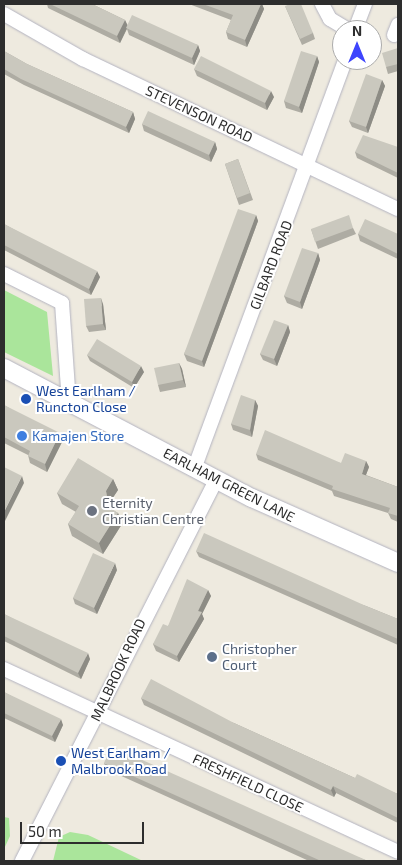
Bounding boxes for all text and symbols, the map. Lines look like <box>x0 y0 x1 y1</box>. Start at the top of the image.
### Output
north arrow <box>332 20 382 70</box>
text: N <box>352 22 362 39</box>
street label: STEVENSON ROAD <box>143 82 255 146</box>
street label: GILBARD ROAD <box>246 218 296 312</box>
place label: West Earlham / Runcton Close <box>36 383 136 416</box>
marker: West Earlham / Runcton Close <box>20 393 32 405</box>
place label: Kamajen Store <box>32 428 124 444</box>
marker: Kamajen Store <box>16 430 28 442</box>
street label: EARLHAM GREEN LANE <box>160 444 298 526</box>
place label: Eternity Christian Centre <box>102 495 204 528</box>
marker: Eternity Christian Centre <box>86 505 98 517</box>
street label: MALBROOK ROAD <box>87 616 149 724</box>
place label: Christopher Court <box>222 641 297 674</box>
marker: Christopher Court <box>206 651 218 663</box>
place label: West Earlham / Malbrook Road <box>71 745 171 778</box>
street label: FRESHFIELD CLOSE <box>190 750 306 816</box>
marker: West Earlham / Malbrook Road <box>55 755 67 767</box>
scale bar <box>22 812 146 844</box>
text: 50 m <box>28 822 62 840</box>

